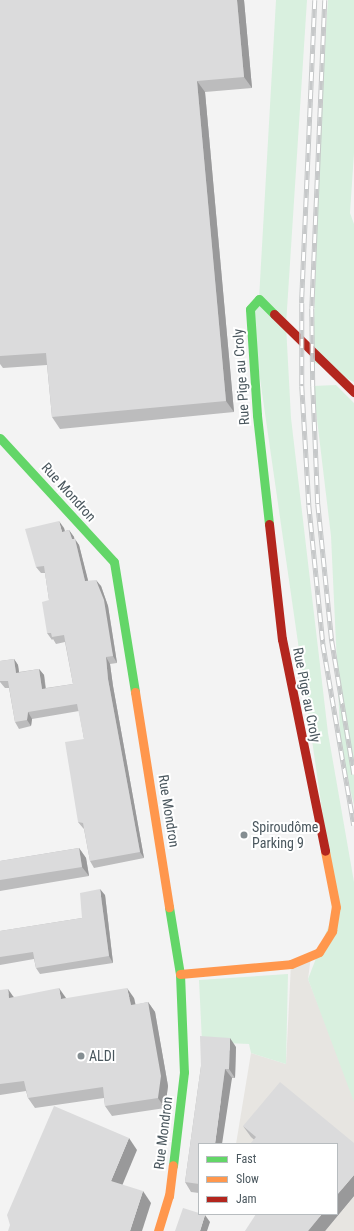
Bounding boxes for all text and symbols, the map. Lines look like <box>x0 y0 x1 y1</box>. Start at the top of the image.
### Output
street label: Rue Pige au Croly <box>229 328 253 426</box>
street label: Rue Mondron <box>38 459 100 525</box>
street label: Rue Pige au Croly <box>290 646 324 744</box>
street label: Rue Mondron <box>155 774 183 848</box>
place label: Spiroudôme Parking 9 <box>252 819 318 852</box>
marker: Spiroudôme Parking 9 <box>239 830 249 840</box>
place label: ALDI <box>89 1048 115 1064</box>
marker: ALDI <box>76 1051 86 1061</box>
street label: Rue Mondron <box>150 1096 176 1170</box>
legend <box>198 1143 338 1215</box>
text: Fast <box>236 1152 256 1166</box>
text: Slow <box>236 1172 259 1186</box>
text: Jam <box>236 1192 257 1206</box>

